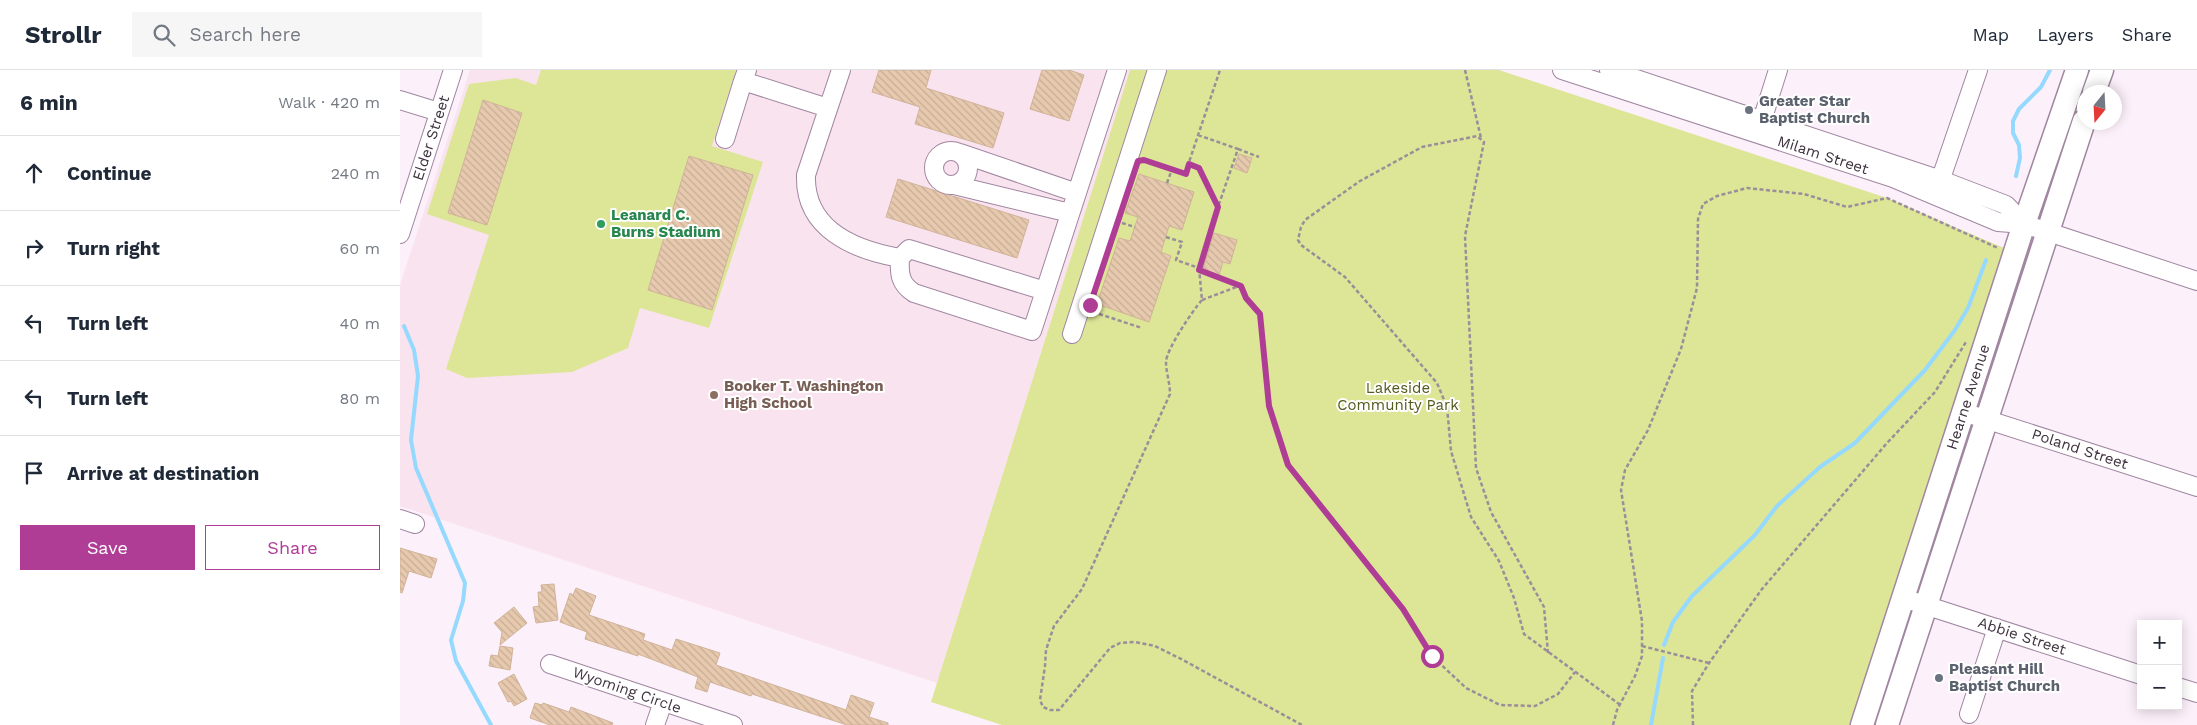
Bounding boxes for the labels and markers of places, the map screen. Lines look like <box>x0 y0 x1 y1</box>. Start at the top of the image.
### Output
place label: Greater Star Baptist Church <box>1759 92 1870 127</box>
marker: Greater Star Baptist Church <box>1743 104 1755 116</box>
place label: Leanard C. Burns Stadium <box>611 206 721 241</box>
marker: Leanard C. Burns Stadium <box>595 218 607 230</box>
place label: Booker T. Washington High School <box>724 377 884 412</box>
marker: Booker T. Washington High School <box>708 389 720 401</box>
place label: Pleasant Hill Baptist Church <box>1949 660 2060 695</box>
marker: Pleasant Hill Baptist Church <box>1933 672 1945 684</box>

